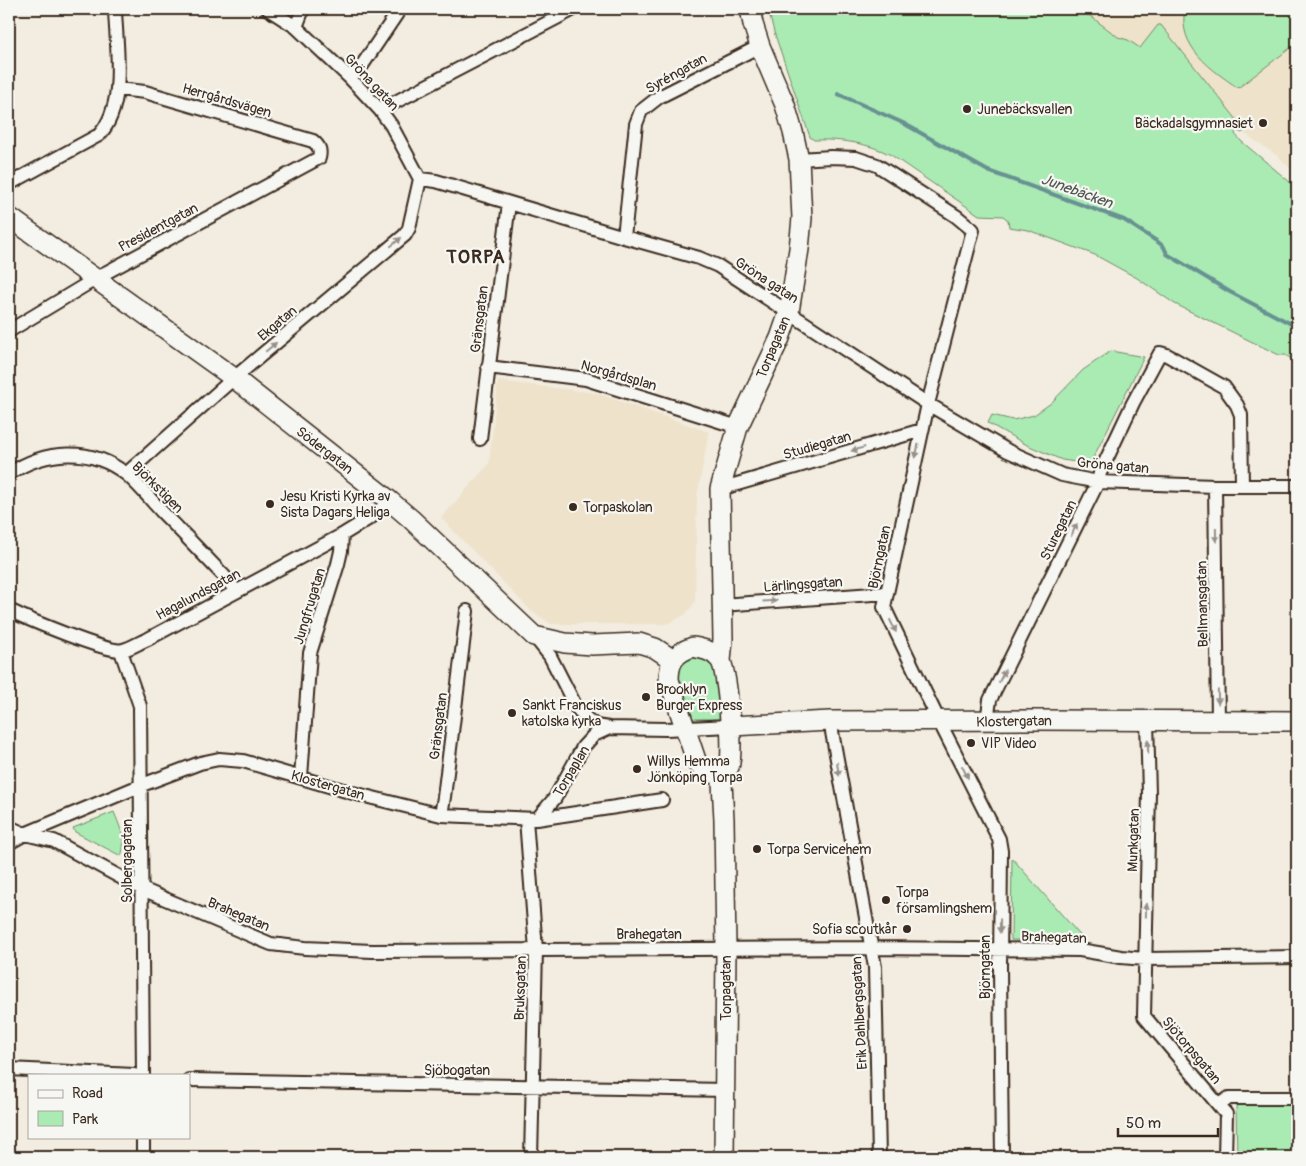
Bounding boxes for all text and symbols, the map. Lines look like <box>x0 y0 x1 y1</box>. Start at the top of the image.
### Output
street label: Gröna gatan <box>341 50 403 115</box>
street label: Syréngatan <box>643 50 710 97</box>
street label: Herrgårdsvägen <box>180 80 273 121</box>
place label: Junebäcksvallen <box>977 101 1072 118</box>
marker: Junebäcksvallen <box>961 103 973 115</box>
place label: Bäckadalsgymnasiet <box>1135 115 1253 132</box>
marker: Bäckadalsgymnasiet <box>1257 117 1269 129</box>
water label: Junebäcken <box>1039 170 1117 214</box>
street label: Presidentgatan <box>116 199 201 256</box>
one-way arrow <box>389 237 402 248</box>
district label: TORPA <box>445 245 506 269</box>
street label: Gröna gatan <box>732 254 802 307</box>
street label: Gränsgatan <box>467 284 492 354</box>
street label: Ekgatan <box>254 302 300 345</box>
street label: Torpagatan <box>753 314 794 381</box>
one-way arrow <box>265 341 278 352</box>
street label: Norgårdsplan <box>579 357 659 394</box>
street label: Södergatan <box>293 423 357 478</box>
street label: Studiegatan <box>781 428 853 463</box>
one-way arrow <box>913 444 921 460</box>
one-way arrow <box>851 445 866 453</box>
street label: Gröna gatan <box>1076 454 1150 477</box>
street label: Björkstigen <box>128 458 187 517</box>
place label: Jesu Kristi Kyrka av Sista Dagars Heliga <box>280 488 391 521</box>
street label: Sturegatan <box>1037 497 1080 563</box>
marker: Jesu Kristi Kyrka av Sista Dagars Heliga <box>264 498 276 510</box>
place label: Torpaskolan <box>583 499 653 516</box>
marker: Torpaskolan <box>567 501 579 513</box>
one-way arrow <box>1070 523 1078 537</box>
street label: Björngatan <box>864 524 895 590</box>
one-way arrow <box>1212 527 1220 543</box>
street label: Bellmansgatan <box>1193 560 1212 647</box>
street label: Hagalundsgatan <box>153 565 243 624</box>
street label: Jungfrugatan <box>290 566 329 647</box>
street label: Lärlingsgatan <box>763 573 843 596</box>
one-way arrow <box>762 597 778 605</box>
one-way arrow <box>889 619 897 633</box>
one-way arrow <box>998 668 1006 683</box>
place label: Brooklyn Burger Express <box>656 681 743 714</box>
one-way arrow <box>1214 689 1222 705</box>
street label: Gränsgatan <box>426 691 451 761</box>
marker: Brooklyn Burger Express <box>640 691 652 703</box>
place label: Sankt Franciskus katolska kyrka <box>522 697 622 730</box>
marker: Sankt Franciskus katolska kyrka <box>506 707 518 719</box>
street label: Klostergatan <box>976 712 1052 731</box>
place label: VIP Video <box>981 735 1037 752</box>
marker: VIP Video <box>965 737 977 749</box>
one-way arrow <box>1144 739 1152 755</box>
street label: Torpaplan <box>550 743 593 800</box>
place label: Willys Hemma Jönköping Torpa <box>647 753 743 786</box>
one-way arrow <box>835 762 843 778</box>
marker: Willys Hemma Jönköping Torpa <box>631 763 643 775</box>
one-way arrow <box>961 764 969 779</box>
street label: Klostergatan <box>289 767 367 804</box>
street label: Munkgatan <box>1124 808 1143 872</box>
street label: Solbergagatan <box>119 819 136 903</box>
place label: Torpa Servicehem <box>767 841 871 858</box>
marker: Torpa Servicehem <box>751 843 763 855</box>
place label: Torpa församlingshem <box>896 884 992 917</box>
street label: Brahegatan <box>205 894 272 935</box>
marker: Torpa församlingshem <box>880 894 892 906</box>
one-way arrow <box>1142 902 1150 918</box>
one-way arrow <box>996 918 1004 934</box>
place label: Sofia scoutkår <box>812 921 897 938</box>
marker: Sofia scoutkår <box>901 923 913 935</box>
street label: Brahegatan <box>616 926 682 943</box>
street label: Brahegatan <box>1021 928 1087 947</box>
street label: Björngatan <box>977 935 994 999</box>
street label: Bruksgatan <box>511 955 530 1021</box>
street label: Torpagatan <box>718 955 735 1021</box>
street label: Erik Dahlbergsgatan <box>848 956 871 1070</box>
street label: Sjötorpsgatan <box>1158 1013 1225 1088</box>
street label: Sjöbogatan <box>424 1062 490 1079</box>
legend <box>28 1074 190 1138</box>
text: Road <box>72 1084 103 1103</box>
scale bar <box>1118 1106 1218 1138</box>
text: Park <box>72 1110 99 1129</box>
text: 50 m <box>1126 1114 1161 1133</box>

